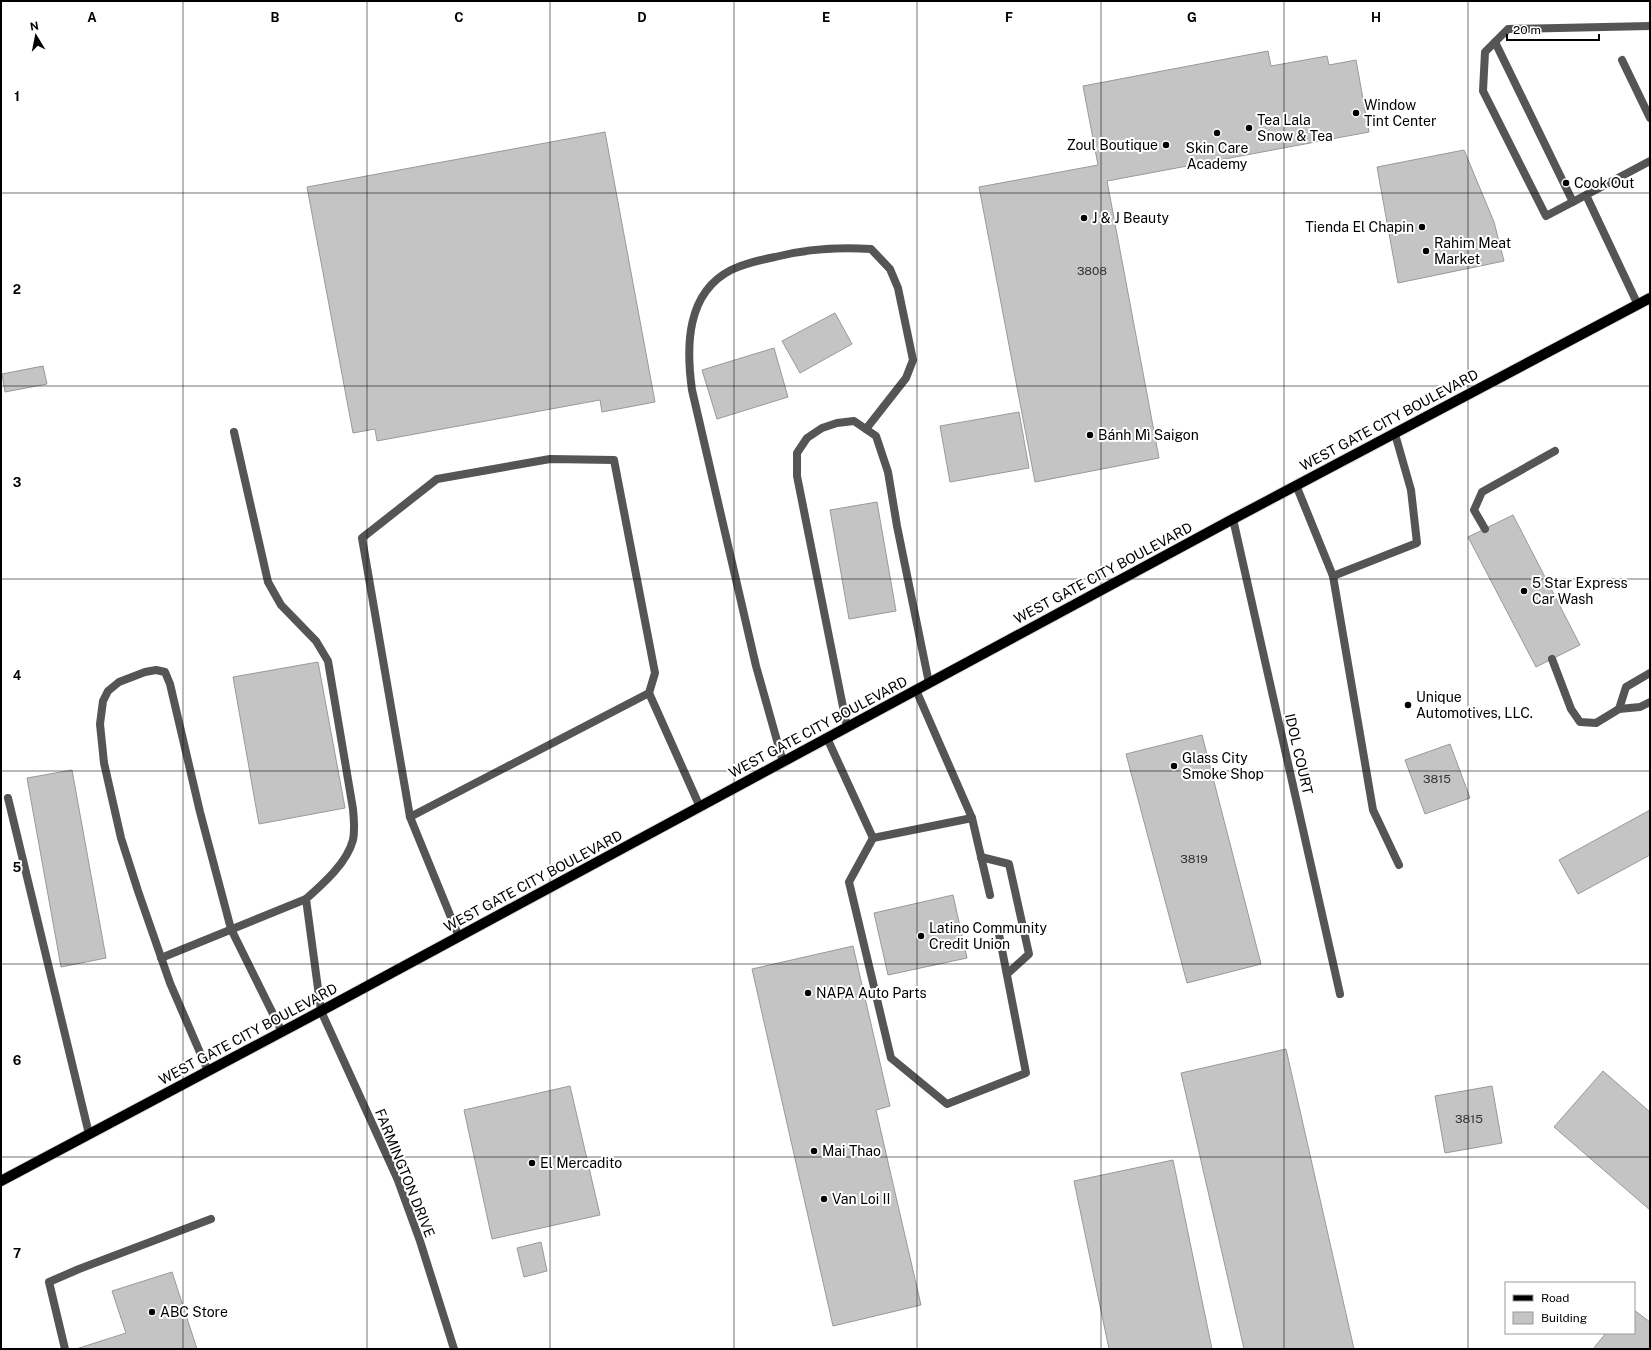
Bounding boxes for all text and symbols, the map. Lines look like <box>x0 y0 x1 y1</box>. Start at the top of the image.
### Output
text: A <box>87 10 97 25</box>
text: B <box>271 10 280 25</box>
text: C <box>454 10 464 25</box>
text: D <box>637 10 647 25</box>
text: E <box>822 10 830 25</box>
text: F <box>1005 10 1013 25</box>
text: G <box>1187 10 1197 25</box>
text: H <box>1371 10 1381 25</box>
north arrow <box>16 16 56 56</box>
scale bar <box>1507 16 1599 42</box>
text: N <box>29 19 40 33</box>
text: 20 m <box>1513 23 1541 37</box>
text: 1 <box>14 89 20 104</box>
place label: Window Tint Center <box>1364 97 1436 129</box>
marker: Window Tint Center <box>1351 108 1361 118</box>
place label: Tea Lala Snow & Tea <box>1257 112 1333 144</box>
marker: Tea Lala Snow & Tea <box>1244 123 1254 133</box>
marker: Skin Care Academy <box>1212 128 1222 138</box>
place label: Zoul Boutique <box>1067 137 1158 153</box>
marker: Zoul Boutique <box>1161 140 1171 150</box>
place label: Skin Care Academy <box>1186 140 1248 172</box>
place label: Cook Out <box>1574 175 1635 191</box>
marker: Cook Out <box>1561 178 1571 188</box>
place label: J & J Beauty <box>1092 210 1170 226</box>
marker: J & J Beauty <box>1079 213 1089 223</box>
place label: Tienda El Chapin <box>1305 219 1414 235</box>
marker: Tienda El Chapin <box>1417 222 1427 232</box>
place label: Rahim Meat Market <box>1434 235 1511 267</box>
marker: Rahim Meat Market <box>1421 246 1431 256</box>
house number: 3808 <box>1077 264 1107 278</box>
text: 2 <box>13 282 21 297</box>
street label: WEST GATE CITY BOULEVARD <box>1297 366 1481 474</box>
place label: Bánh Mì Saigon <box>1098 427 1199 443</box>
marker: Bánh Mì Saigon <box>1085 430 1095 440</box>
text: 3 <box>13 475 22 490</box>
street label: WEST GATE CITY BOULEVARD <box>1011 519 1195 627</box>
place label: 5 Star Express Car Wash <box>1532 575 1628 607</box>
marker: 5 Star Express Car Wash <box>1519 586 1529 596</box>
text: 4 <box>13 668 22 683</box>
street label: WEST GATE CITY BOULEVARD <box>726 673 910 781</box>
place label: Unique Automotives, LLC. <box>1416 689 1533 721</box>
marker: Unique Automotives, LLC. <box>1403 700 1413 710</box>
street label: IDOL COURT <box>1282 712 1316 796</box>
place label: Glass City Smoke Shop <box>1182 750 1264 782</box>
marker: Glass City Smoke Shop <box>1169 761 1179 771</box>
house number: 3815 <box>1423 772 1451 786</box>
street label: WEST GATE CITY BOULEVARD <box>441 827 625 935</box>
house number: 3819 <box>1180 852 1208 866</box>
text: 5 <box>13 860 22 875</box>
place label: Latino Community Credit Union <box>929 920 1048 952</box>
marker: Latino Community Credit Union <box>916 931 926 941</box>
street label: WEST GATE CITY BOULEVARD <box>156 980 340 1088</box>
place label: NAPA Auto Parts <box>816 985 927 1001</box>
marker: NAPA Auto Parts <box>803 988 813 998</box>
text: 6 <box>13 1053 22 1068</box>
street label: FARMINGTON DRIVE <box>372 1106 438 1240</box>
house number: 3815 <box>1455 1112 1483 1126</box>
place label: Mai Thao <box>822 1143 881 1159</box>
marker: Mai Thao <box>809 1146 819 1156</box>
place label: El Mercadito <box>540 1155 622 1171</box>
marker: El Mercadito <box>527 1158 537 1168</box>
place label: Van Loi II <box>832 1191 891 1207</box>
marker: Van Loi II <box>819 1194 829 1204</box>
text: 7 <box>13 1246 21 1261</box>
legend <box>1505 1282 1635 1334</box>
text: Road <box>1541 1291 1569 1305</box>
place label: ABC Store <box>160 1304 228 1320</box>
marker: ABC Store <box>147 1307 157 1317</box>
text: Building <box>1541 1311 1587 1325</box>

